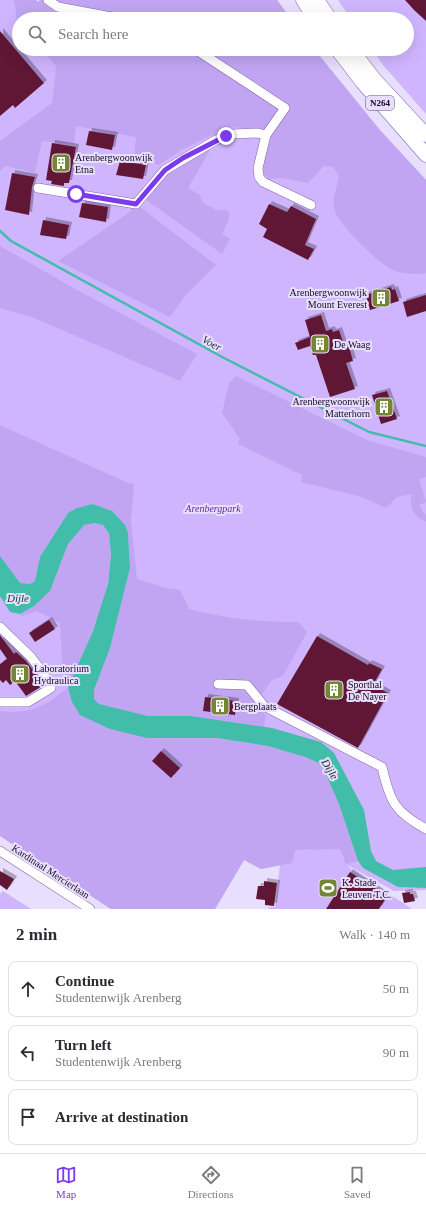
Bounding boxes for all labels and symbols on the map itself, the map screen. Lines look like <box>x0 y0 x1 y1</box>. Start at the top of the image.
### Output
road number: N264 <box>366 96 394 110</box>
route end <box>217 127 235 145</box>
building icon: Arenbergwoonwijk Etna <box>50 152 72 174</box>
place label: Arenbergwoonwijk Etna <box>75 152 153 175</box>
route start <box>67 185 85 203</box>
place label: Arenbergwoonwijk Mount Everest <box>289 287 367 310</box>
building icon: Arenbergwoonwijk Mount Everest <box>370 287 392 309</box>
water label: Voer <box>200 333 224 353</box>
building icon: De Waag <box>309 333 331 355</box>
place label: De Waag <box>334 339 371 350</box>
place label: Arenbergwoonwijk Matterhorn <box>292 396 370 419</box>
building icon: Arenbergwoonwijk Matterhorn <box>373 396 395 418</box>
park label: Arenbergpark <box>184 503 241 514</box>
water label: Dijle <box>6 592 29 604</box>
building icon: Laboratorium Hydraulica <box>9 663 31 685</box>
place label: Laboratorium Hydraulica <box>34 663 89 686</box>
building icon: Sporthal De Nayer <box>323 679 345 701</box>
place label: Sporthal De Nayer <box>348 679 387 702</box>
building icon: Bergplaats <box>209 695 231 717</box>
place label: Bergplaats <box>234 701 277 712</box>
water label: Dijle <box>319 756 341 782</box>
street label: Kardinaal Mercierlaan <box>10 842 92 901</box>
sports icon: K. Stade Leuven T.C. <box>317 877 339 899</box>
place label: K. Stade Leuven T.C. <box>342 877 391 900</box>

